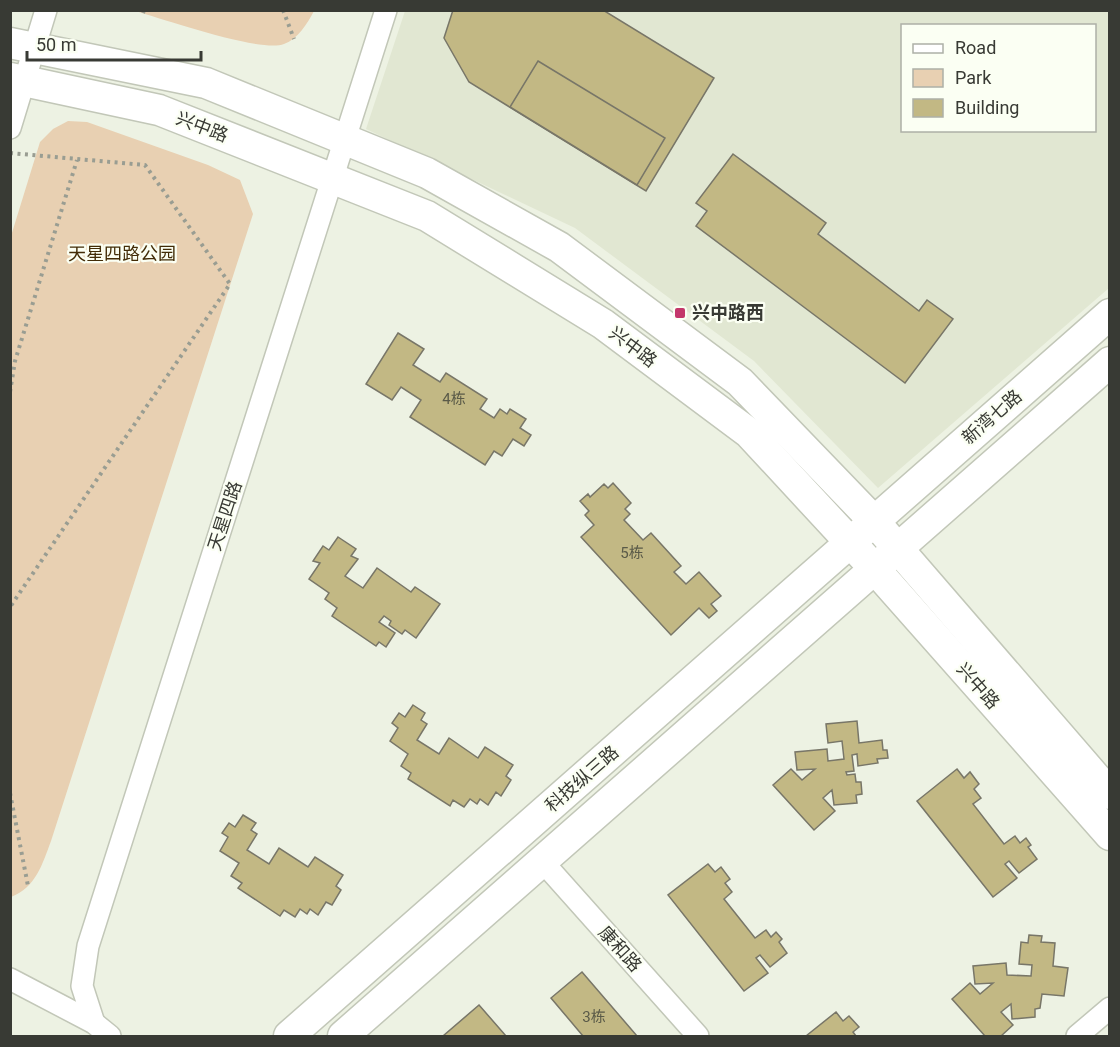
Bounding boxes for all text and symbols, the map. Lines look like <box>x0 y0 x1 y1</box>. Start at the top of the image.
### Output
scale bar <box>27 24 201 62</box>
legend <box>901 24 1096 132</box>
text: 50 m <box>36 34 76 55</box>
text: Road <box>955 37 996 58</box>
text: Park <box>955 67 992 88</box>
text: Building <box>955 97 1019 118</box>
street label: 兴中路 <box>173 107 231 146</box>
park label: 天星四路公园 <box>68 243 176 264</box>
place label: 兴中路西 <box>692 302 764 323</box>
marker: 兴中路西 <box>673 306 687 320</box>
street label: 兴中路 <box>605 322 661 371</box>
street label: 新湾七路 <box>958 385 1026 448</box>
house number: 4栋 <box>442 390 466 408</box>
street label: 天星四路 <box>203 478 246 553</box>
house number: 5栋 <box>620 544 644 562</box>
street label: 兴中路 <box>953 658 1004 713</box>
street label: 科技纵三路 <box>541 741 623 816</box>
street label: 康和路 <box>595 922 646 976</box>
house number: 3栋 <box>582 1008 606 1026</box>

